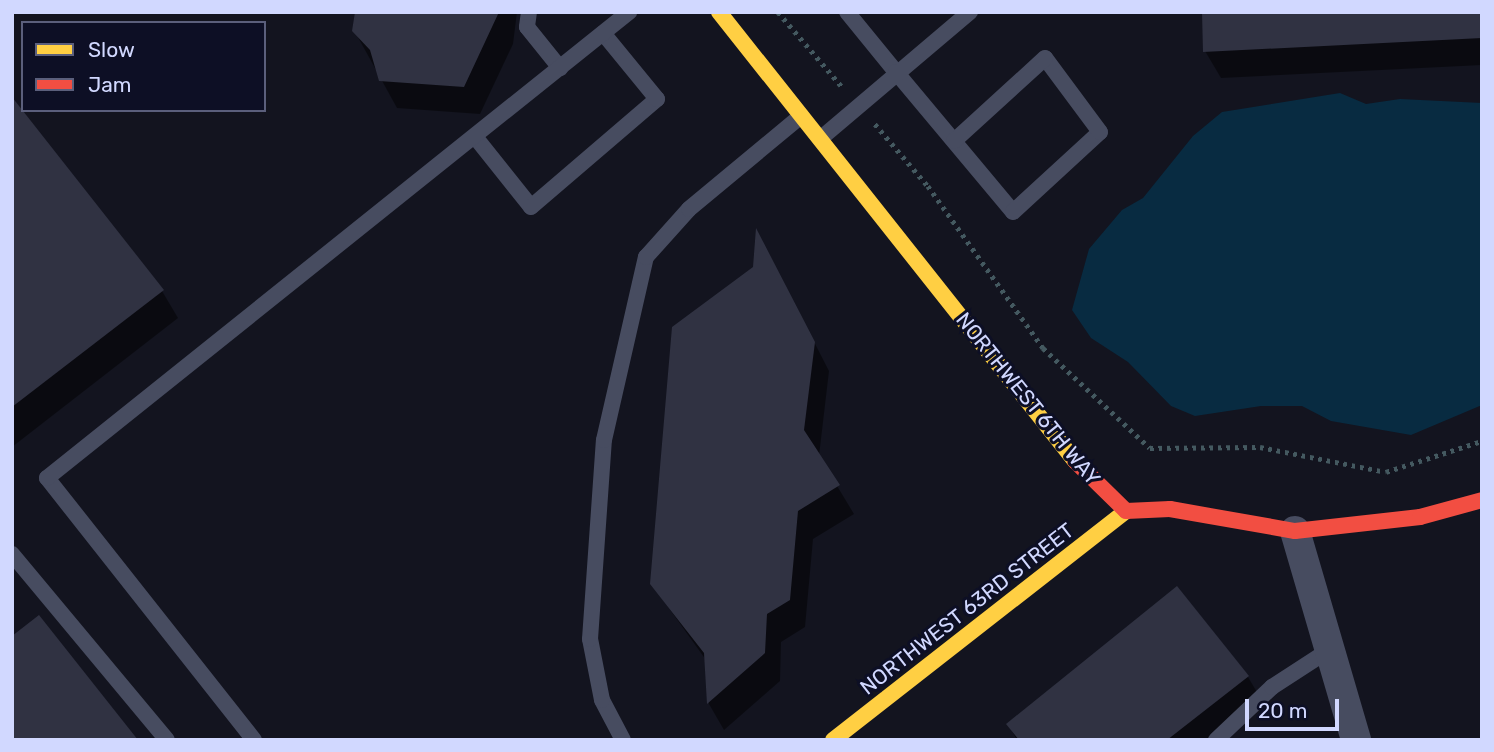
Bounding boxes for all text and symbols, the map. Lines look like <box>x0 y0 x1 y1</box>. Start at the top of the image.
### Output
legend <box>21 21 266 112</box>
text: Slow <box>88 37 135 62</box>
text: Jam <box>88 72 132 97</box>
street label: NORTHWEST 6TH WAY <box>950 307 1106 491</box>
street label: NORTHWEST 63RD STREET <box>855 518 1079 700</box>
scale bar <box>1249 686 1344 730</box>
text: 20 m <box>1258 698 1307 723</box>

